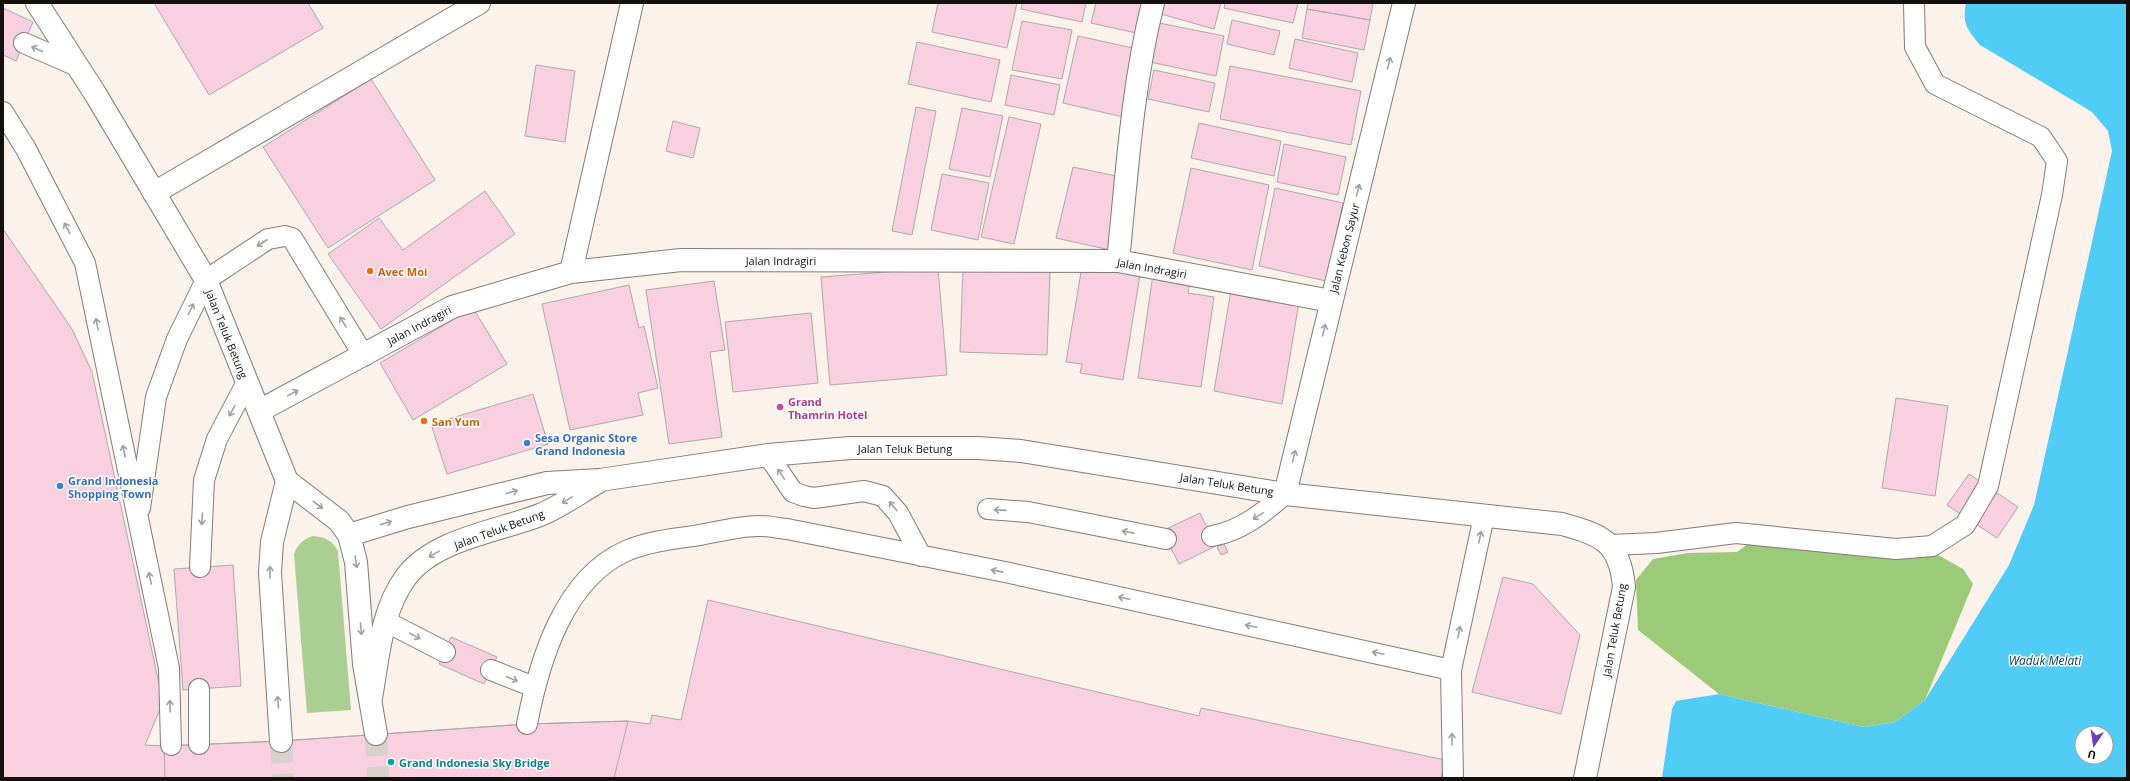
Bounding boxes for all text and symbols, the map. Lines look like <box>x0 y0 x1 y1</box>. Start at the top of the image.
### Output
one-way arrow <box>32 45 44 52</box>
one-way arrow <box>1386 57 1394 70</box>
one-way arrow <box>1355 183 1363 196</box>
street label: Jalan Kebon Sayur <box>1325 201 1363 296</box>
one-way arrow <box>62 222 70 234</box>
one-way arrow <box>257 239 268 247</box>
street label: Jalan Indragiri <box>745 253 816 268</box>
street label: Jalan Indragiri <box>1115 254 1188 282</box>
place label: Avec Moi <box>378 264 427 279</box>
marker: Avec Moi <box>365 266 375 276</box>
street label: Jalan Teluk Betung <box>202 286 252 381</box>
street label: Jalan Indragiri <box>383 302 454 349</box>
one-way arrow <box>188 304 195 316</box>
one-way arrow <box>93 317 101 330</box>
one-way arrow <box>339 317 347 328</box>
one-way arrow <box>1321 323 1329 336</box>
one-way arrow <box>287 389 299 396</box>
place label: Grand Thamrin Hotel <box>788 394 867 422</box>
marker: Grand Thamrin Hotel <box>775 402 785 412</box>
one-way arrow <box>228 404 235 416</box>
place label: San Yum <box>432 414 480 429</box>
marker: San Yum <box>419 416 429 426</box>
place label: Sesa Organic Store Grand Indonesia <box>535 430 638 458</box>
marker: Sesa Organic Store Grand Indonesia <box>522 438 532 448</box>
street label: Jalan Teluk Betung <box>857 441 952 456</box>
one-way arrow <box>119 445 127 458</box>
one-way arrow <box>1291 450 1298 463</box>
one-way arrow <box>776 468 785 479</box>
street label: Jalan Teluk Betung <box>1178 469 1275 499</box>
place label: Grand Indonesia Shopping Town <box>68 473 159 501</box>
marker: Grand Indonesia Shopping Town <box>55 481 65 491</box>
one-way arrow <box>506 487 519 495</box>
one-way arrow <box>561 497 573 505</box>
one-way arrow <box>312 501 323 509</box>
one-way arrow <box>888 501 897 511</box>
street label: Jalan Teluk Betung <box>451 506 546 553</box>
one-way arrow <box>994 507 1007 514</box>
one-way arrow <box>198 512 206 525</box>
one-way arrow <box>1252 512 1264 520</box>
one-way arrow <box>380 519 393 526</box>
one-way arrow <box>1122 527 1135 535</box>
one-way arrow <box>1476 531 1484 544</box>
one-way arrow <box>428 551 440 558</box>
one-way arrow <box>352 555 360 568</box>
one-way arrow <box>266 566 274 579</box>
one-way arrow <box>991 566 1004 574</box>
one-way arrow <box>146 572 154 585</box>
street label: Jalan Teluk Betung <box>1598 582 1630 679</box>
one-way arrow <box>1118 594 1131 602</box>
one-way arrow <box>1245 621 1258 629</box>
one-way arrow <box>358 622 365 635</box>
one-way arrow <box>1456 626 1464 639</box>
one-way arrow <box>409 633 421 641</box>
one-way arrow <box>1372 649 1385 657</box>
water label: Waduk Melati <box>2009 652 2082 669</box>
one-way arrow <box>506 675 518 683</box>
one-way arrow <box>275 696 282 709</box>
one-way arrow <box>166 700 174 713</box>
north arrow <box>2074 725 2114 765</box>
one-way arrow <box>1448 733 1456 746</box>
text: U <box>2086 747 2097 763</box>
place label: Grand Indonesia Sky Bridge <box>399 755 550 770</box>
marker: Grand Indonesia Sky Bridge <box>386 757 396 767</box>

